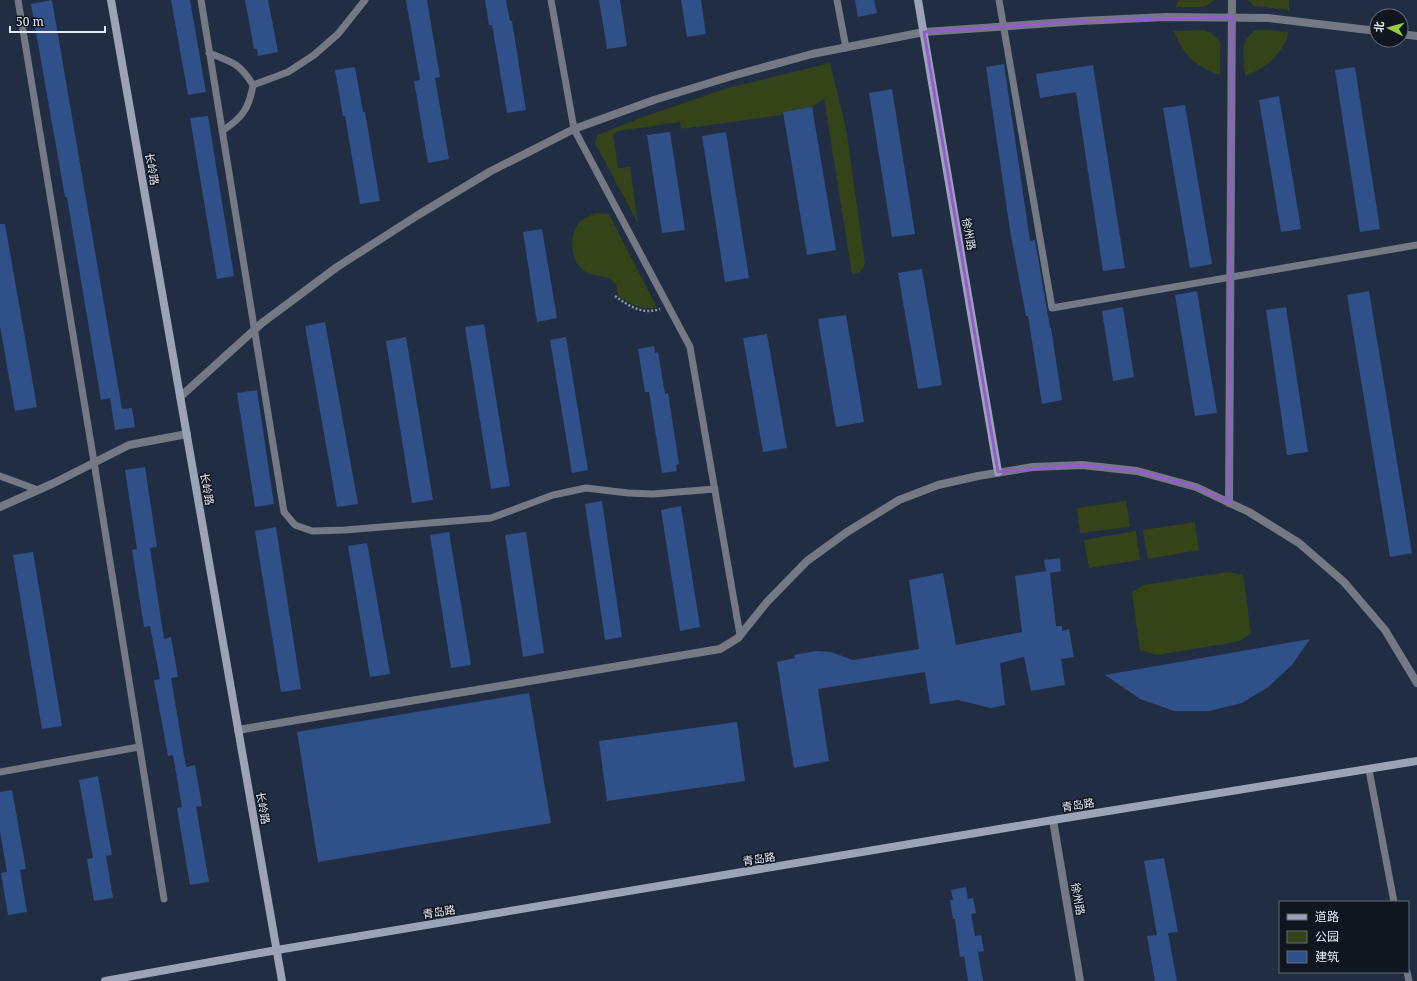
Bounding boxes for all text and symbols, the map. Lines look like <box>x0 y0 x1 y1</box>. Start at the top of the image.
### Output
scale bar <box>10 8 105 34</box>
north arrow <box>1369 8 1409 48</box>
text: 50 m <box>16 13 44 30</box>
text: 北 <box>1371 21 1387 33</box>
street label: 长岭路 <box>142 151 163 186</box>
street label: 徐州路 <box>959 216 980 251</box>
street label: 长岭路 <box>197 471 218 506</box>
street label: 长岭路 <box>253 790 274 825</box>
street label: 青岛路 <box>1060 795 1095 814</box>
street label: 青岛路 <box>741 849 776 868</box>
street label: 徐州路 <box>1068 881 1089 916</box>
legend <box>1279 901 1409 973</box>
street label: 青岛路 <box>421 902 456 921</box>
text: 道路 <box>1315 908 1339 925</box>
text: 公园 <box>1315 928 1339 945</box>
text: 建筑 <box>1315 948 1339 965</box>

